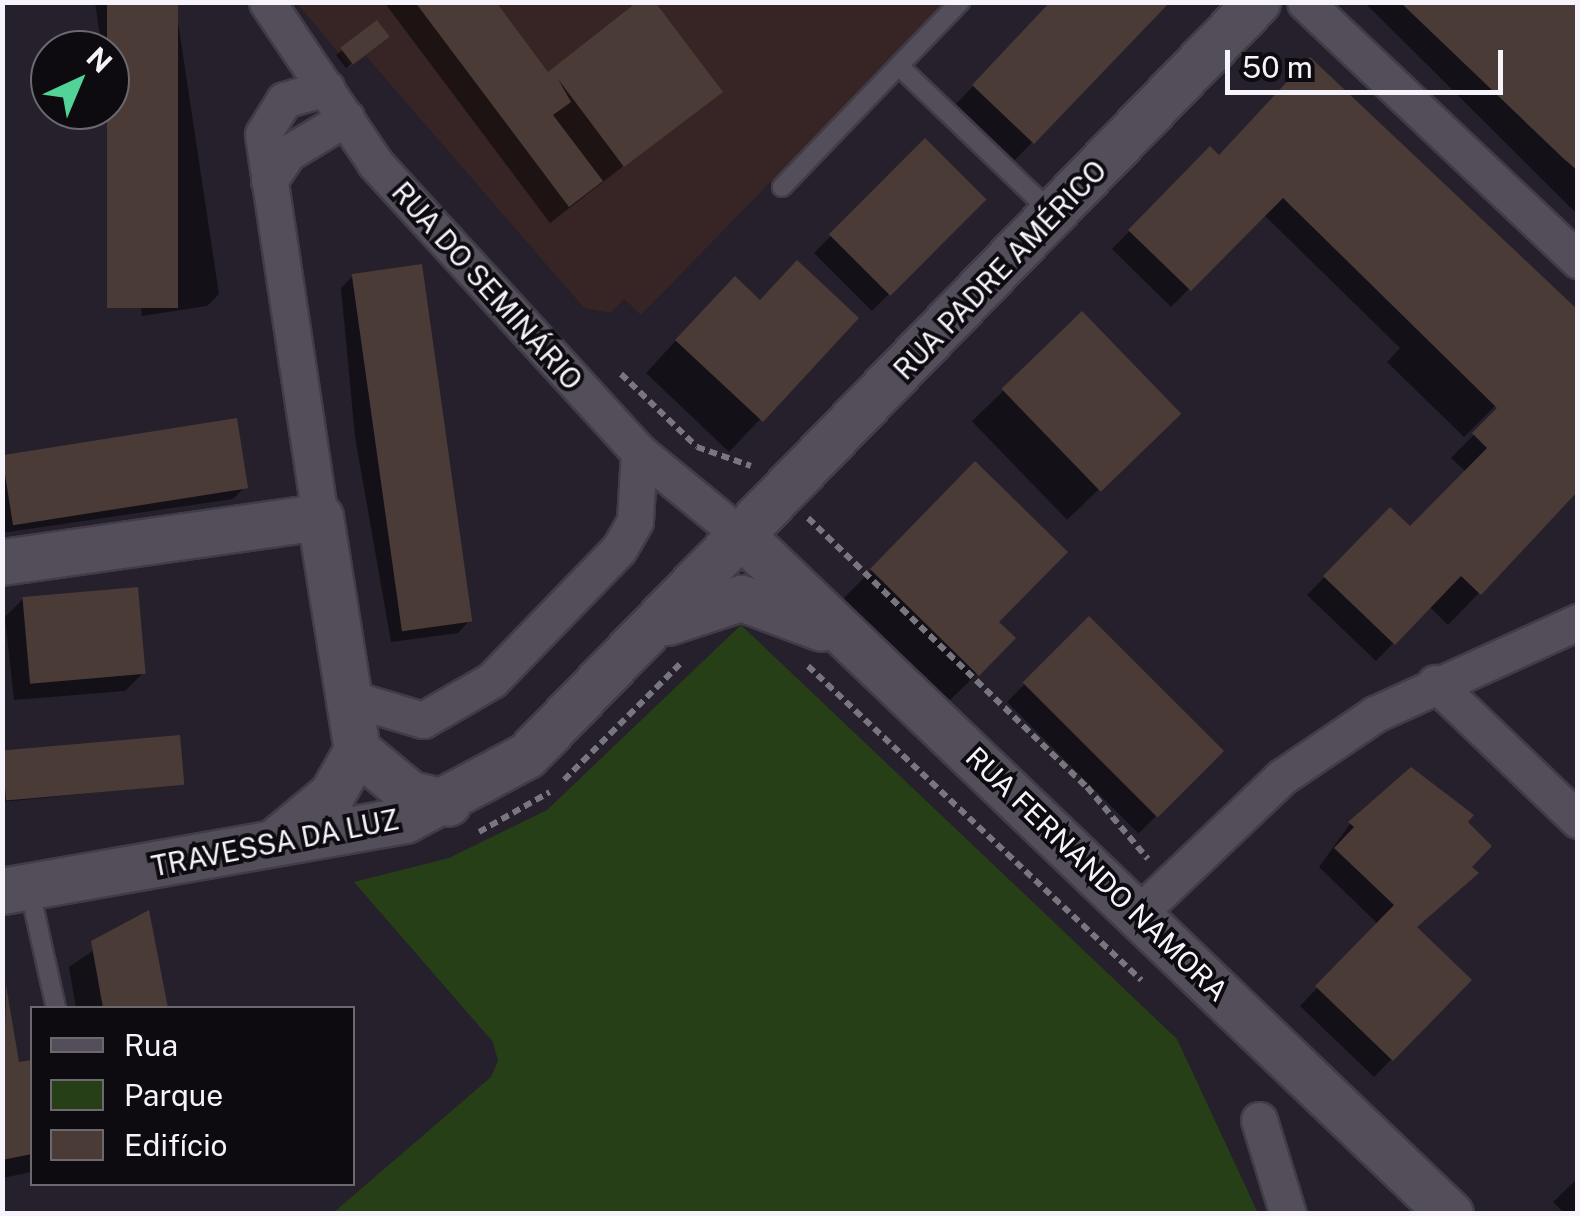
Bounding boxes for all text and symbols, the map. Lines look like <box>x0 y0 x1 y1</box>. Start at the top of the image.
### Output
north arrow <box>30 30 130 130</box>
scale bar <box>1230 30 1508 92</box>
text: N <box>80 40 119 79</box>
text: 50 m <box>1242 49 1313 85</box>
street label: RUA PADRE AMÉRICO <box>887 154 1113 386</box>
street label: RUA DO SEMINÁRIO <box>385 175 589 397</box>
street label: RUA FERNANDO NAMORA <box>959 740 1235 1008</box>
street label: TRAVESSA DA LUZ <box>149 803 401 883</box>
legend <box>30 1006 355 1186</box>
text: Rua <box>124 1027 178 1063</box>
text: Parque <box>124 1077 223 1113</box>
text: Edifício <box>124 1127 228 1163</box>

